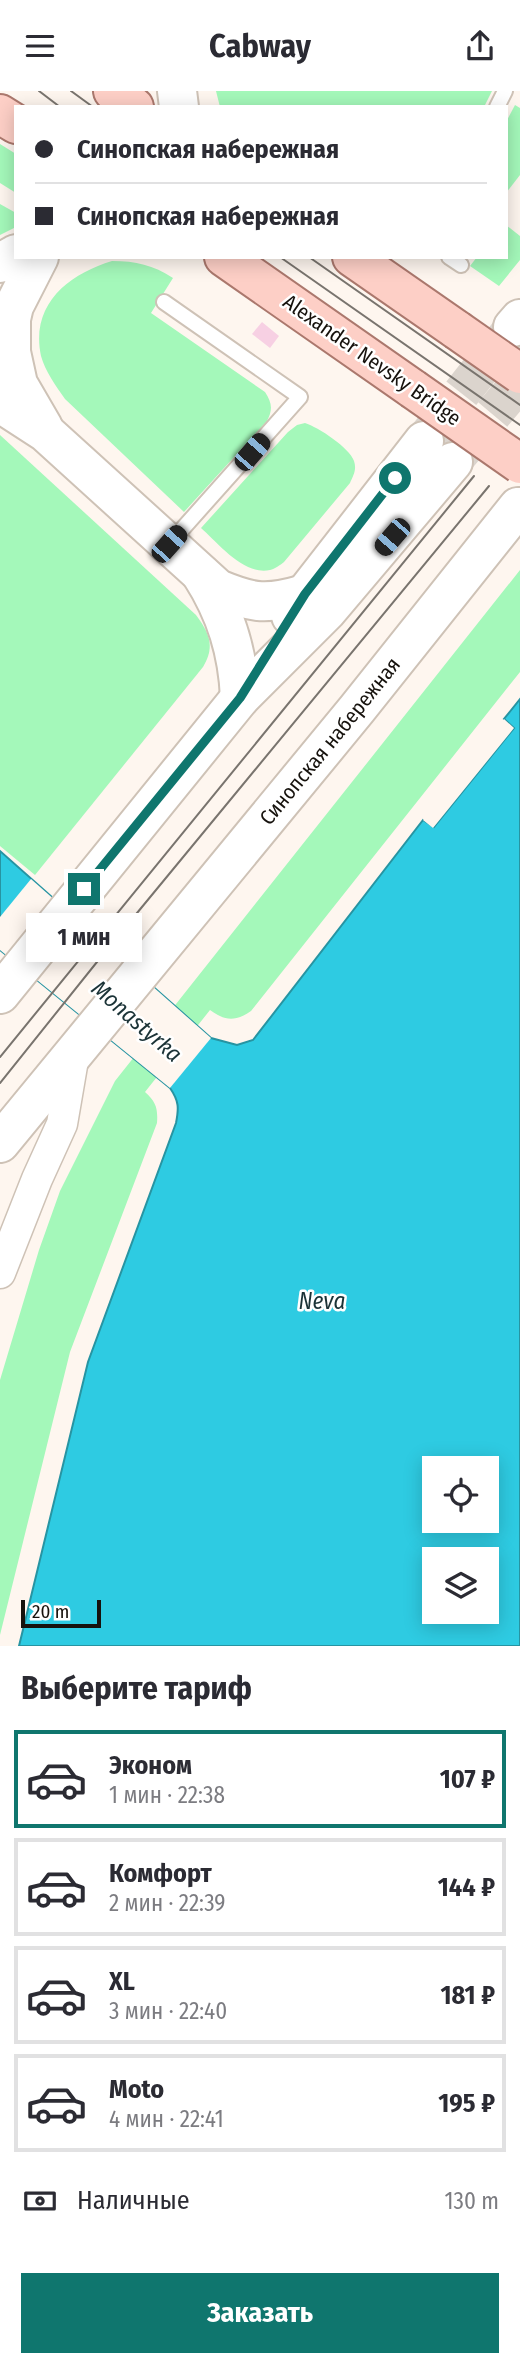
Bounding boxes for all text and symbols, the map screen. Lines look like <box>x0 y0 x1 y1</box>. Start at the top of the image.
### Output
icon: menu <box>21 27 59 65</box>
text: Cabway <box>209 27 311 65</box>
icon: share <box>461 27 499 65</box>
text: Синопская набережная <box>77 134 339 165</box>
text: Синопская набережная <box>77 201 339 232</box>
street label: Alexander Nevsky Bridge <box>278 289 466 431</box>
car <box>231 429 274 475</box>
route start <box>379 462 411 494</box>
car <box>371 514 414 560</box>
car <box>148 521 191 567</box>
street label: Синопская набережная <box>254 652 406 830</box>
route end <box>68 873 100 905</box>
callout: 1 мин <box>26 913 142 963</box>
text: 1 мин <box>57 923 111 951</box>
water label: Monastyrka <box>86 974 188 1068</box>
water label: Neva <box>299 1287 345 1315</box>
map controls <box>422 1456 499 1624</box>
button: locate <box>422 1456 499 1533</box>
button: layers <box>422 1547 499 1624</box>
scale bar <box>21 1597 102 1629</box>
text: 20 m <box>32 1600 69 1623</box>
text: Выберите тариф <box>21 1669 252 1707</box>
icon: car <box>25 1748 88 1811</box>
text: Эконом <box>109 1750 192 1781</box>
text: 107 ₽ <box>440 1764 495 1795</box>
text: 1 мин · 22:38 <box>109 1781 225 1809</box>
icon: car <box>25 1856 88 1919</box>
text: Комфорт <box>109 1858 212 1889</box>
text: 144 ₽ <box>438 1872 495 1903</box>
text: 2 мин · 22:39 <box>109 1889 226 1917</box>
icon: car <box>25 1964 88 2027</box>
text: XL <box>109 1966 135 1997</box>
text: 181 ₽ <box>440 1980 495 2011</box>
text: 3 мин · 22:40 <box>109 1997 227 2025</box>
icon: car <box>25 2072 88 2135</box>
text: Moto <box>109 2074 164 2105</box>
text: 195 ₽ <box>438 2088 495 2119</box>
text: 4 мин · 22:41 <box>109 2105 224 2133</box>
icon: cash <box>21 2182 59 2220</box>
text: Наличные <box>77 2185 190 2216</box>
text: 130 m <box>445 2187 499 2215</box>
button: Заказать <box>21 2273 499 2353</box>

